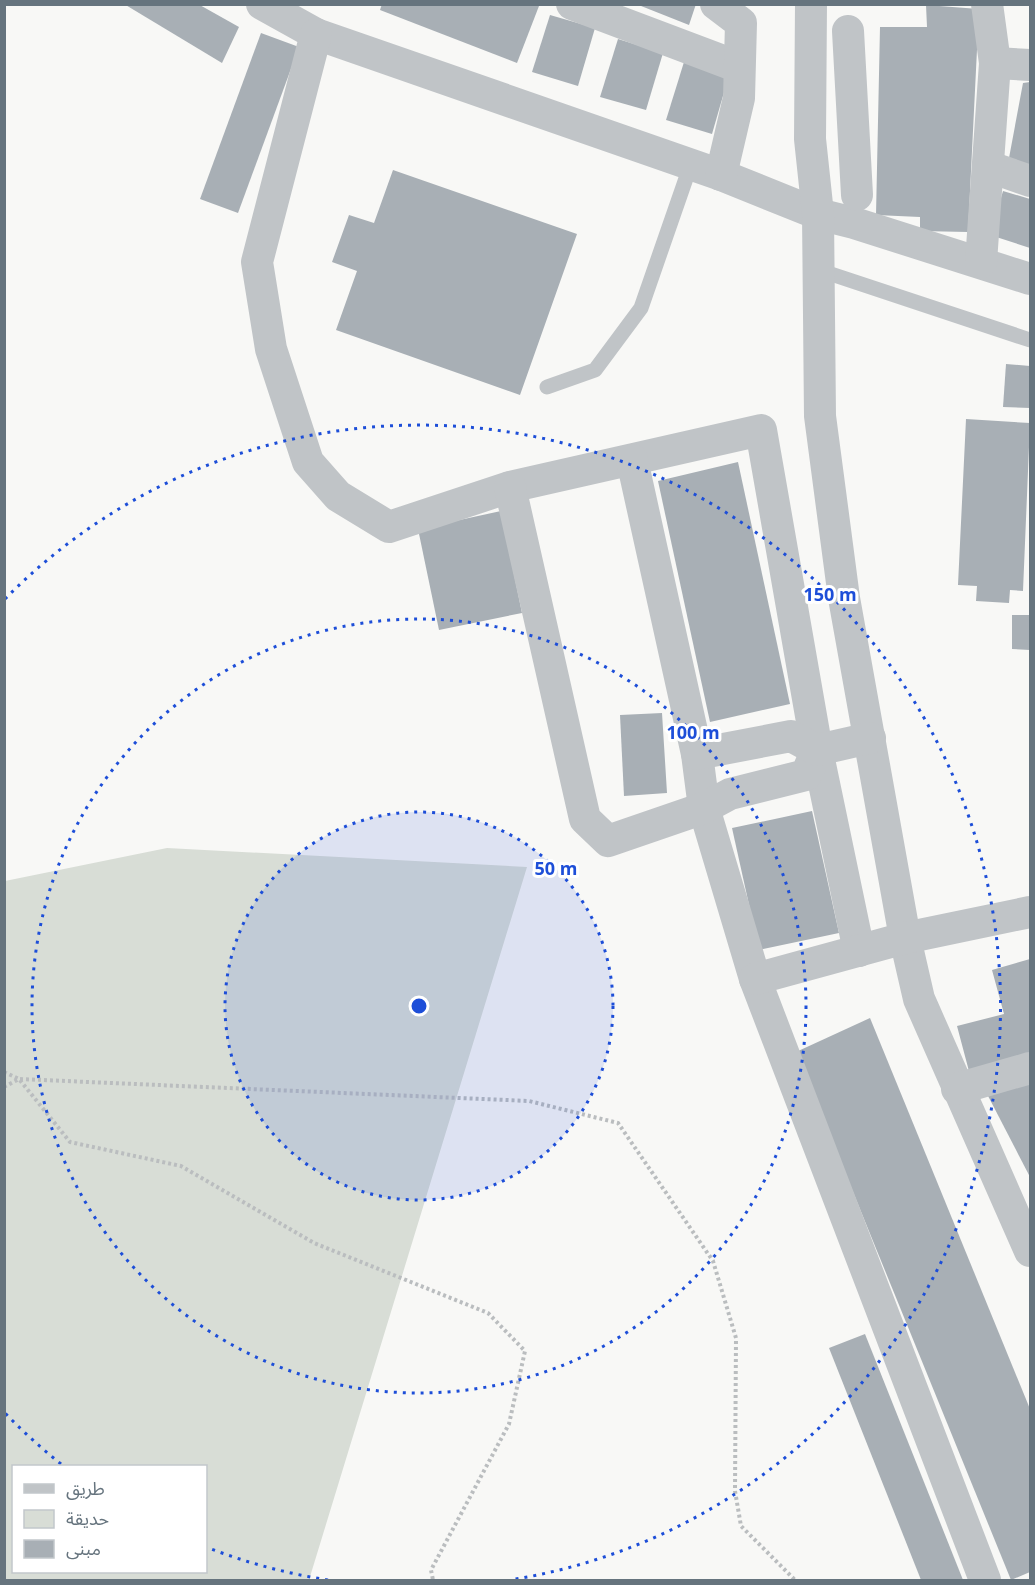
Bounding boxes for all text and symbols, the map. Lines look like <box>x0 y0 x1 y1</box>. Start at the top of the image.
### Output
text: 150 m <box>803 582 857 606</box>
text: 100 m <box>666 720 720 744</box>
text: 50 m <box>535 856 577 880</box>
centre of rings <box>409 996 429 1016</box>
legend <box>12 1465 207 1573</box>
text: طريق <box>66 1476 105 1500</box>
text: حديقة <box>66 1506 109 1530</box>
text: مبنى <box>66 1536 101 1560</box>

